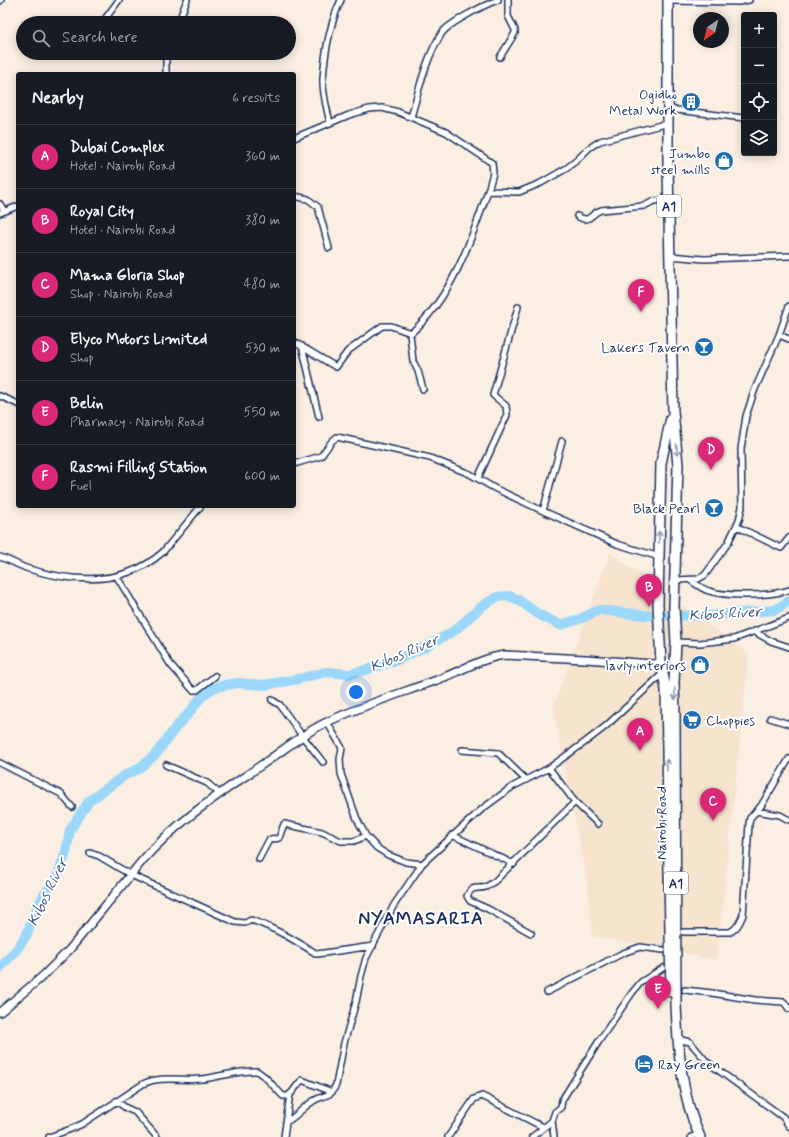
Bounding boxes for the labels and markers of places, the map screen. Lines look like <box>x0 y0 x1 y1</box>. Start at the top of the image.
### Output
place label: Ogidho Metal Work <box>609 86 677 120</box>
building icon: Ogidho Metal Work <box>680 91 702 113</box>
place label: Jumbo steel mills <box>651 145 710 179</box>
shop icon: Jumbo steel mills <box>713 150 735 172</box>
pin: F <box>628 279 654 312</box>
bar icon: Lakers Tavern <box>693 336 715 358</box>
place label: Lakers Tavern <box>601 339 690 357</box>
pin: D <box>698 437 724 470</box>
bar icon: Black Pearl <box>703 497 725 519</box>
place label: Black Pearl <box>633 500 700 518</box>
pin: B <box>636 574 662 607</box>
shop icon: lavly interiors <box>689 654 711 676</box>
place label: lavly interiors <box>606 657 686 675</box>
supermarket icon: Choppies <box>681 709 703 731</box>
place label: Choppies <box>706 712 755 730</box>
pin: A <box>627 718 653 751</box>
pin: C <box>700 788 726 821</box>
pin: E <box>645 976 671 1009</box>
hotel icon: Ray Green <box>633 1053 655 1075</box>
place label: Ray Green <box>658 1056 721 1074</box>

